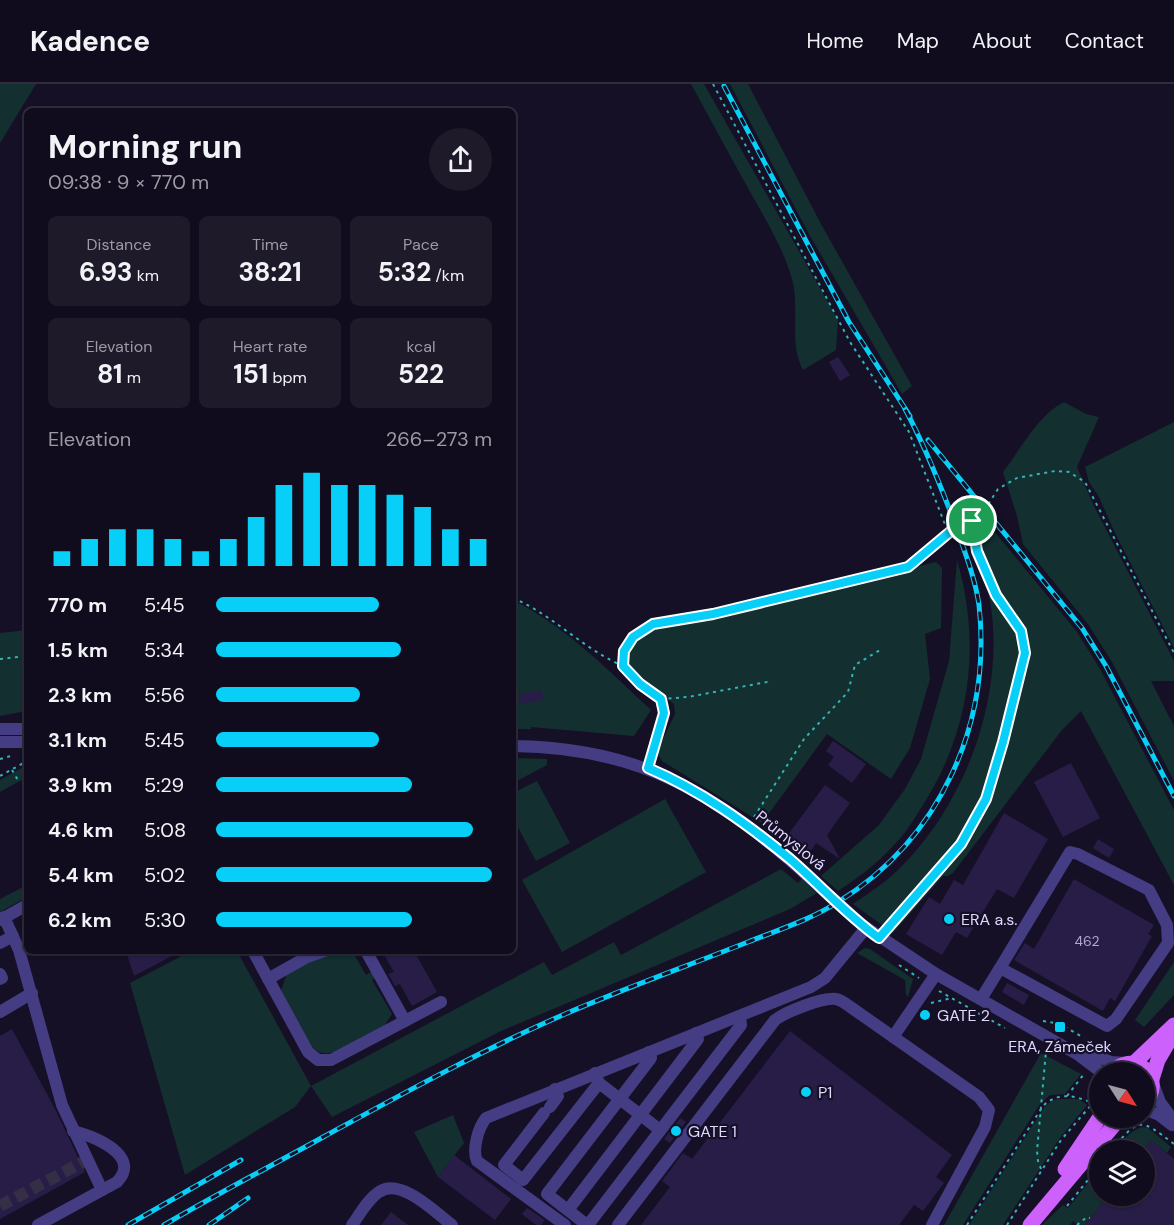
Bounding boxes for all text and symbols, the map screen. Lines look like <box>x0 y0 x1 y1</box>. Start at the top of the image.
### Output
text: Kadence <box>30 23 150 60</box>
text: Home <box>806 27 864 55</box>
text: Map <box>897 27 939 55</box>
text: About <box>972 27 1032 55</box>
text: Contact <box>1065 27 1144 55</box>
text: Morning run <box>48 125 242 168</box>
button: share <box>429 128 492 191</box>
text: 09:38 · 9 × 770 m <box>48 169 209 195</box>
text: Distance <box>87 234 151 255</box>
text: Time <box>252 234 288 255</box>
text: Pace <box>403 234 439 255</box>
text: 6.93 <box>79 255 132 289</box>
text: 38:21 <box>238 255 302 289</box>
text: 5:32 <box>378 255 431 289</box>
text: km <box>132 265 159 286</box>
text: /km <box>431 265 464 286</box>
text: Elevation <box>86 336 152 357</box>
text: Heart rate <box>233 336 307 357</box>
text: kcal <box>407 336 435 357</box>
text: 81 <box>97 357 122 391</box>
text: 151 <box>233 357 268 391</box>
text: 522 <box>398 357 444 391</box>
text: m <box>122 367 141 388</box>
text: bpm <box>268 367 307 388</box>
text: Elevation <box>48 426 131 452</box>
text: 266–273 m <box>386 426 492 452</box>
pin <box>946 495 997 546</box>
icon: arrive <box>955 504 988 537</box>
text: 770 m <box>48 592 107 618</box>
text: 5:45 <box>144 592 185 618</box>
text: 1.5 km <box>48 637 108 663</box>
text: 5:34 <box>144 637 184 663</box>
text: 2.3 km <box>48 682 112 708</box>
text: 5:56 <box>144 682 185 708</box>
text: 3.1 km <box>48 727 107 753</box>
text: 5:45 <box>144 727 185 753</box>
text: 3.9 km <box>48 772 112 798</box>
text: 5:29 <box>144 772 184 798</box>
street label: Průmyslová <box>751 806 830 875</box>
text: 4.6 km <box>48 817 113 843</box>
text: 5:08 <box>144 817 186 843</box>
text: 5.4 km <box>48 862 114 888</box>
text: 5:02 <box>144 862 185 888</box>
text: 6.2 km <box>48 907 112 933</box>
text: 5:30 <box>144 907 186 933</box>
place label: ERA a.s. <box>961 909 1018 930</box>
marker: ERA a.s. <box>942 912 956 926</box>
house number: 462 <box>1075 932 1100 950</box>
place label: GATE 2 <box>937 1005 990 1026</box>
marker: GATE 2 <box>918 1008 932 1022</box>
marker: ERA, Zámeček <box>1053 1020 1067 1034</box>
place label: ERA, Zámeček <box>1008 1036 1112 1057</box>
north arrow <box>1089 1062 1155 1128</box>
map controls <box>1089 1062 1155 1206</box>
place label: P1 <box>818 1082 832 1103</box>
marker: P1 <box>799 1085 813 1099</box>
place label: GATE 1 <box>688 1121 737 1142</box>
marker: GATE 1 <box>669 1124 683 1138</box>
button: layers <box>1089 1140 1155 1206</box>

